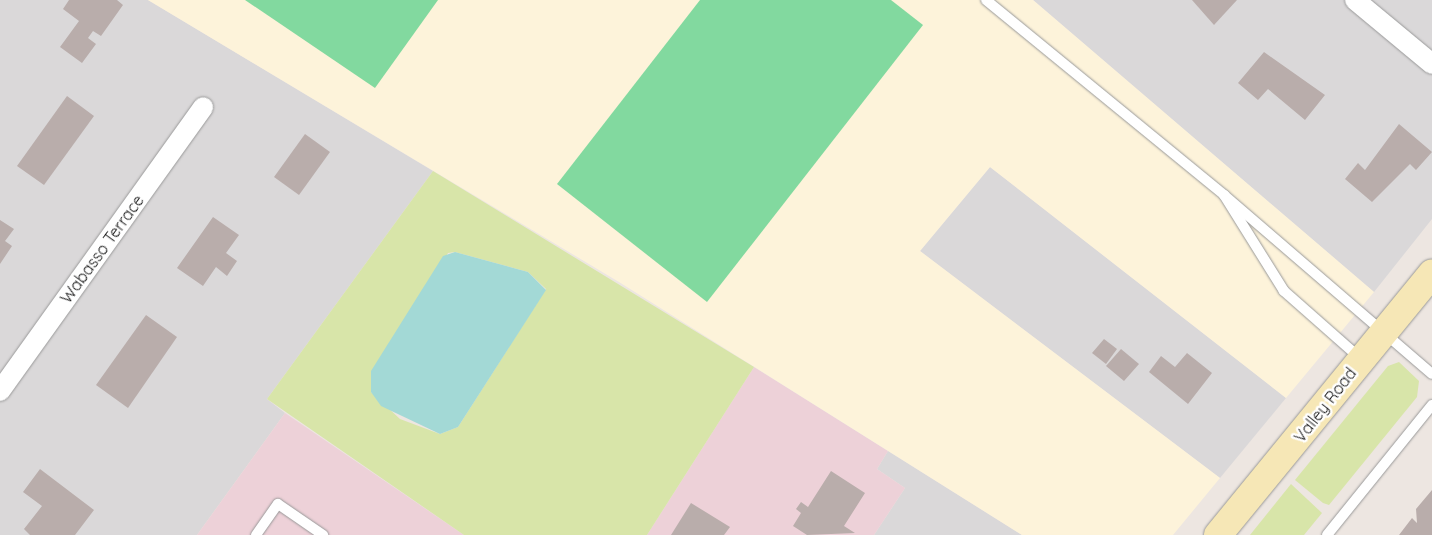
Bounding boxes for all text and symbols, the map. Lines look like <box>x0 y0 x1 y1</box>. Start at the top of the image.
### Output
street label: Wabasso Terrace <box>56 191 148 307</box>
street label: Valley Road <box>1290 364 1360 446</box>

